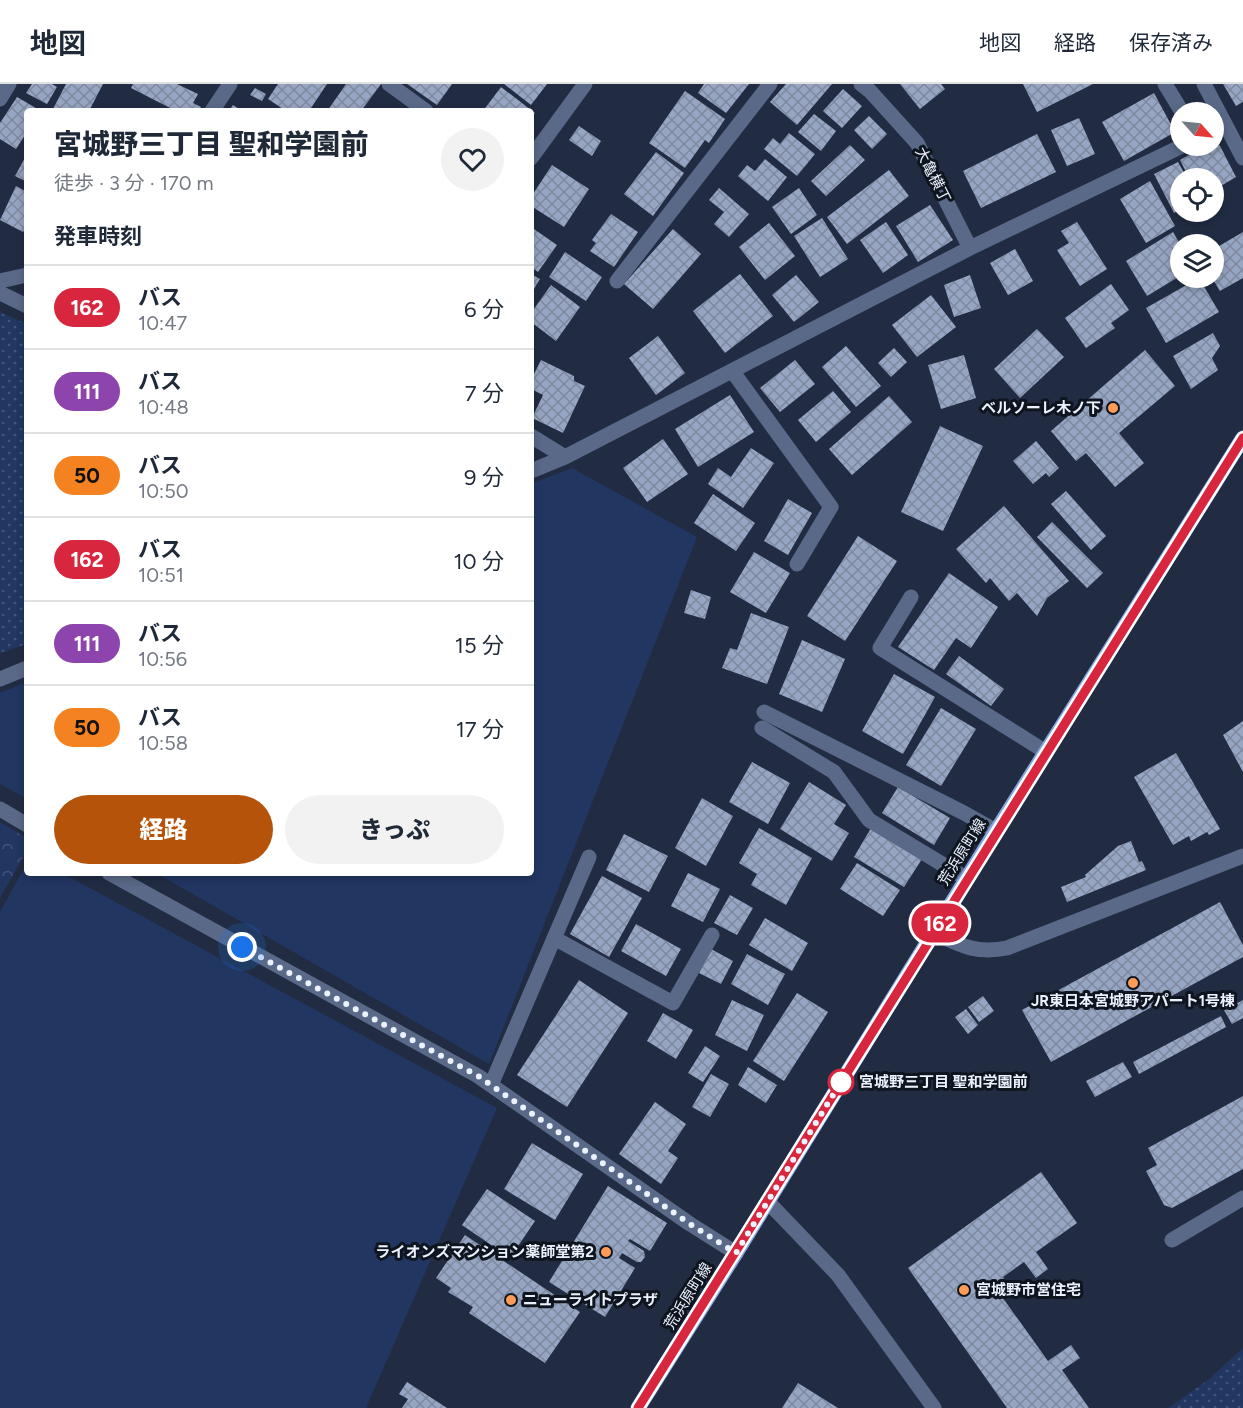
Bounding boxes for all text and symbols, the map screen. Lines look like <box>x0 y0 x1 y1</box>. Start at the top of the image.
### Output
text: 地図 <box>30 26 86 60</box>
text: 地図 <box>979 30 1021 55</box>
text: 経路 <box>1054 30 1096 55</box>
text: 保存済み <box>1129 30 1213 55</box>
north arrow <box>1170 102 1224 156</box>
map controls <box>1170 102 1224 288</box>
text: 宮城野三丁目 聖和学園前 <box>54 127 369 161</box>
button: heart <box>441 128 504 191</box>
street label: 大亀横丁 <box>911 144 955 206</box>
button: locate <box>1170 168 1224 222</box>
text: 徒歩 · 3 分 · 170 m <box>54 171 214 195</box>
text: 発車時刻 <box>54 223 142 250</box>
button: layers <box>1170 234 1224 288</box>
text: バス <box>138 284 182 311</box>
text: 162 <box>70 295 104 320</box>
text: 6 分 <box>464 296 504 323</box>
text: 10:47 <box>138 311 187 335</box>
text: バス <box>138 368 182 395</box>
text: 111 <box>74 379 100 404</box>
text: 7 分 <box>465 380 504 407</box>
text: 10:48 <box>138 395 189 419</box>
place label: ベルソーレ木ノ下 <box>981 399 1101 417</box>
marker: ベルソーレ木ノ下 <box>1106 401 1120 415</box>
text: バス <box>138 452 182 479</box>
text: 50 <box>74 463 100 488</box>
text: 9 分 <box>464 464 504 491</box>
text: 10:50 <box>138 479 188 503</box>
text: バス <box>138 536 182 563</box>
text: 162 <box>70 547 104 572</box>
text: 10 分 <box>453 548 504 575</box>
text: 10:51 <box>138 563 184 587</box>
text: バス <box>138 620 182 647</box>
text: 111 <box>74 631 100 656</box>
text: 15 分 <box>455 632 504 659</box>
text: 10:56 <box>138 647 187 671</box>
text: バス <box>138 704 182 731</box>
text: 50 <box>74 715 100 740</box>
text: 17 分 <box>456 716 504 743</box>
text: 10:58 <box>138 731 188 755</box>
button: 経路 <box>54 795 273 864</box>
button: きっぷ <box>285 795 504 864</box>
street label: 荒浜原町線 <box>934 815 990 889</box>
line badge: 162 <box>906 904 974 942</box>
text: 162 <box>923 911 957 936</box>
your location <box>227 932 257 962</box>
marker: JR東日本宮城野アパート1号棟 <box>1126 976 1140 990</box>
place label: JR東日本宮城野アパート1号棟 <box>1031 992 1235 1010</box>
marker: 宮城野三丁目 聖和学園前 <box>828 1069 854 1095</box>
place label: 宮城野三丁目 聖和学園前 <box>859 1073 1028 1091</box>
place label: ライオンズマンション薬師堂第2 <box>376 1243 594 1261</box>
marker: ライオンズマンション薬師堂第2 <box>599 1245 613 1259</box>
street label: 荒浜原町線 <box>660 1259 716 1333</box>
place label: 宮城野市営住宅 <box>976 1281 1081 1299</box>
marker: 宮城野市営住宅 <box>957 1283 971 1297</box>
place label: ニューライトプラザ <box>523 1291 658 1309</box>
marker: ニューライトプラザ <box>504 1293 518 1307</box>

